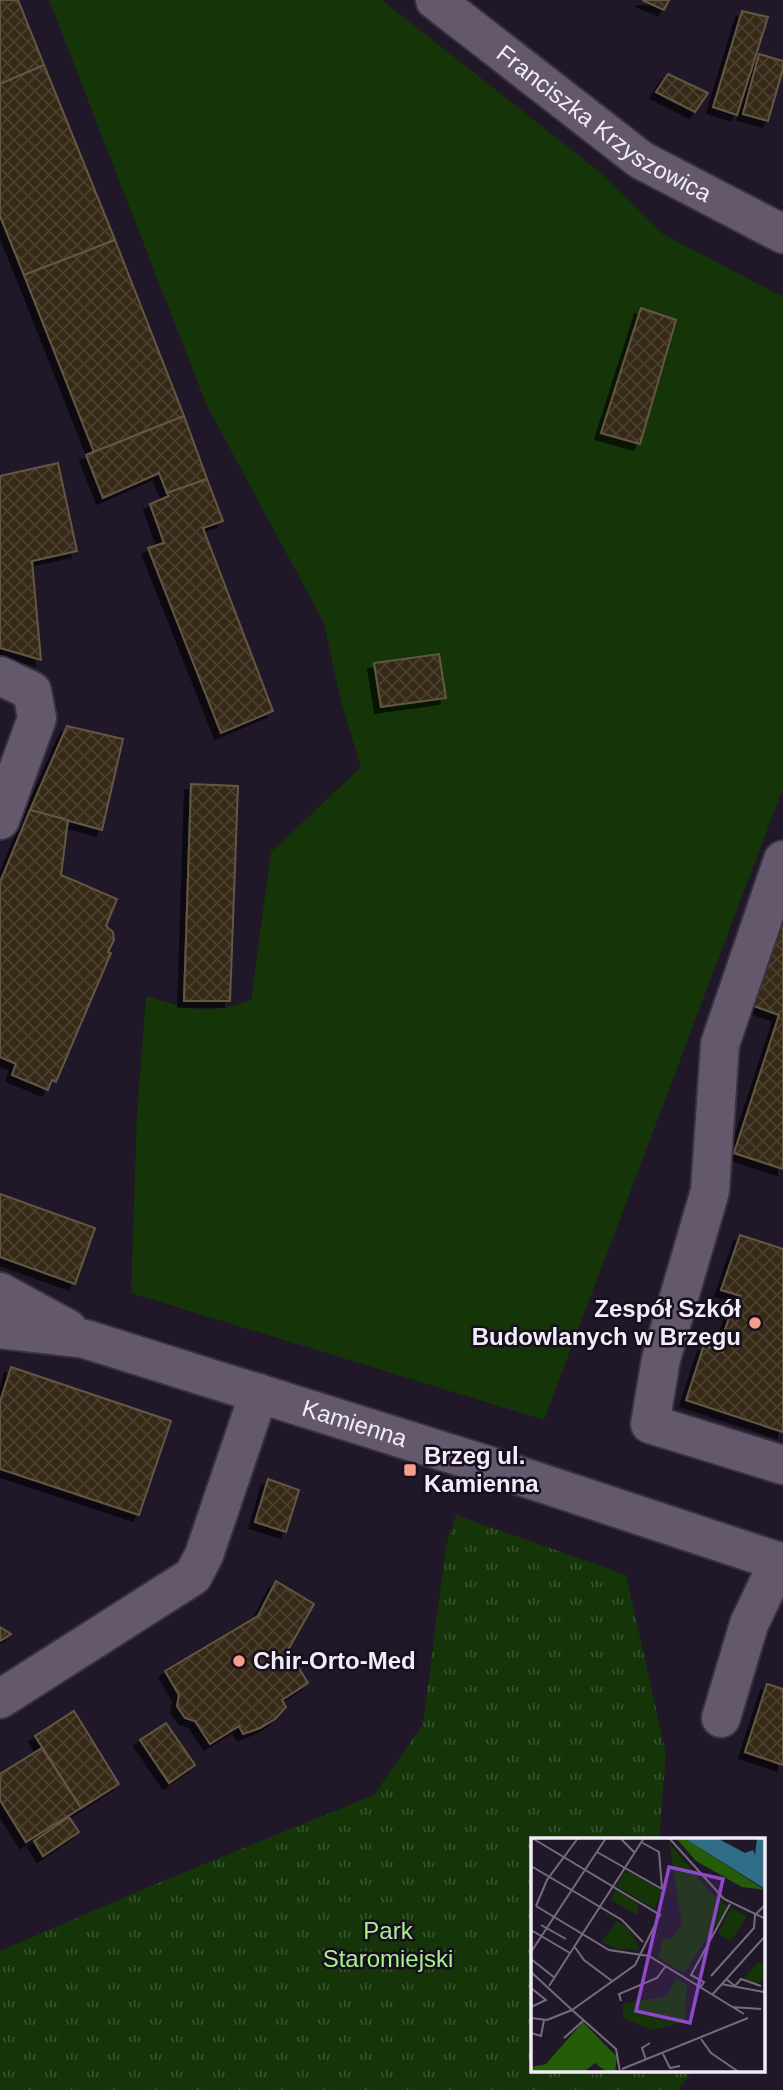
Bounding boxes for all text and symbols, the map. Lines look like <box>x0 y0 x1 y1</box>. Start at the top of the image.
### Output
street label: Franciszka Krzyszowica <box>492 39 717 208</box>
place label: Zespół Szkół Budowlanych w Brzegu <box>472 1295 741 1350</box>
marker: Zespół Szkół Budowlanych w Brzegu <box>747 1315 763 1331</box>
street label: Kamienna <box>299 1394 411 1452</box>
place label: Brzeg ul. Kamienna <box>424 1442 539 1497</box>
marker: Brzeg ul. Kamienna <box>402 1462 418 1478</box>
place label: Chir-Orto-Med <box>253 1647 416 1674</box>
marker: Chir-Orto-Med <box>231 1653 247 1669</box>
inset map <box>531 1838 766 2072</box>
park label: Park Staromiejski <box>323 1917 453 1972</box>

